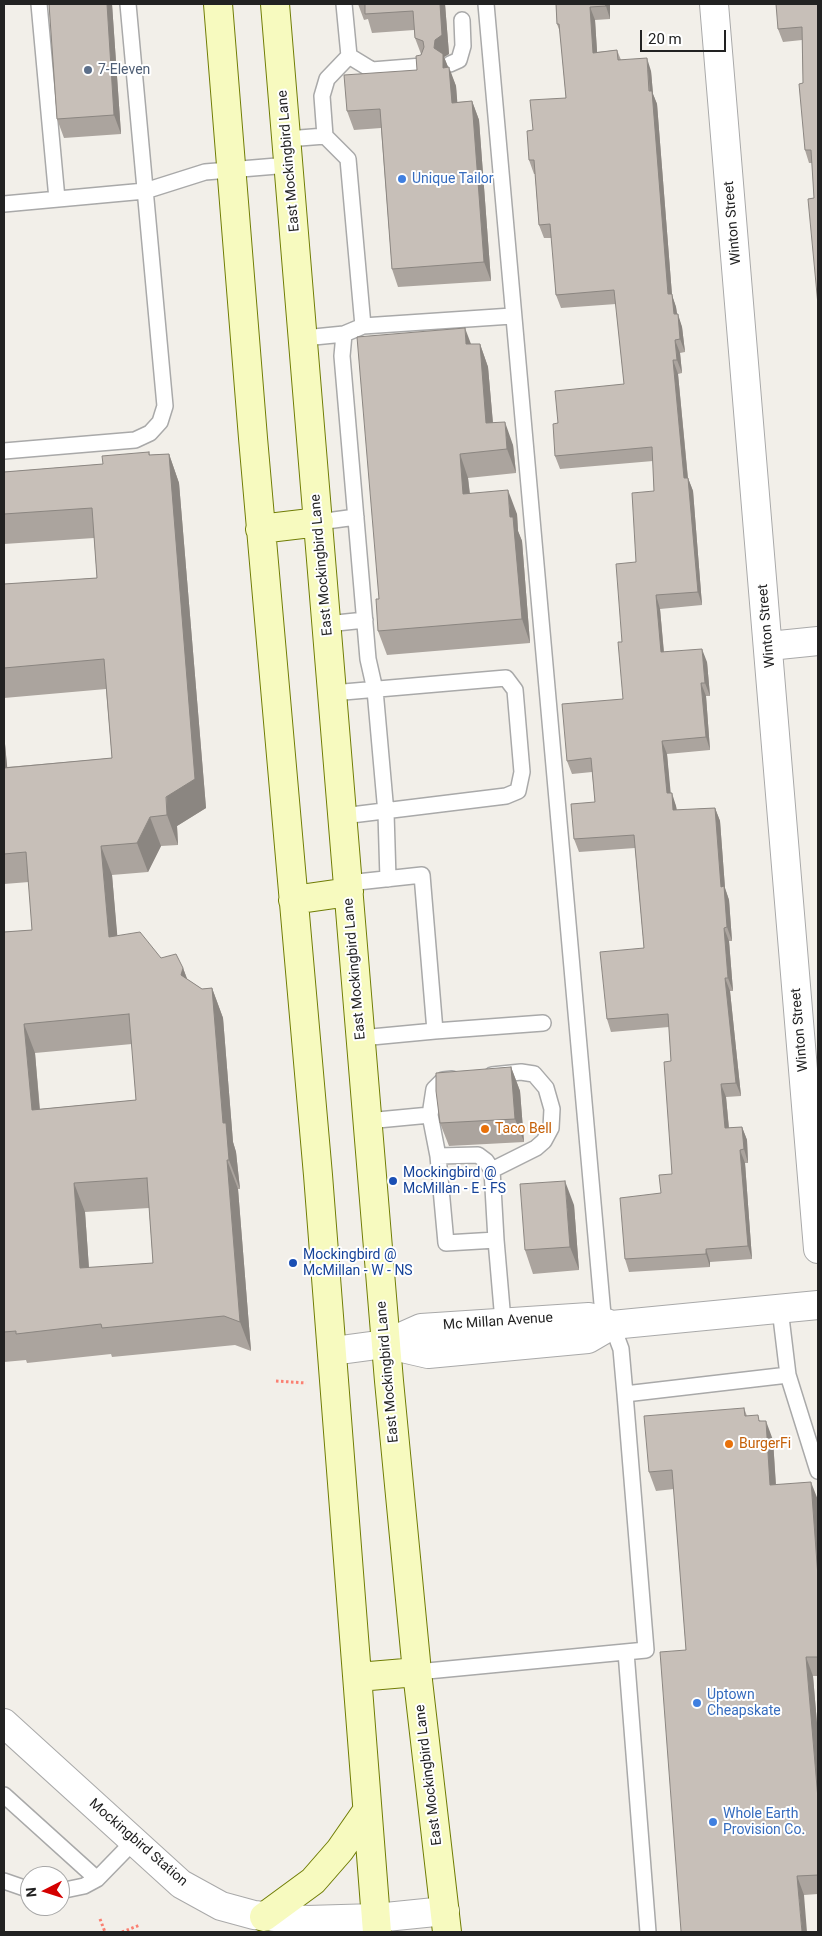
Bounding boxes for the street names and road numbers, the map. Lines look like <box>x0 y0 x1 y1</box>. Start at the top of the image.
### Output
street label: East Mockingbird Lane <box>274 90 304 232</box>
street label: Winton Street <box>721 180 745 266</box>
street label: East Mockingbird Lane <box>307 494 337 636</box>
street label: Winton Street <box>755 583 779 669</box>
street label: East Mockingbird Lane <box>340 898 370 1040</box>
street label: Winton Street <box>788 987 812 1073</box>
street label: East Mockingbird Lane <box>373 1301 403 1443</box>
street label: Mc Millan Avenue <box>443 1310 553 1334</box>
street label: East Mockingbird Lane <box>412 1703 446 1847</box>
street label: Mockingbird Station <box>85 1796 191 1890</box>

